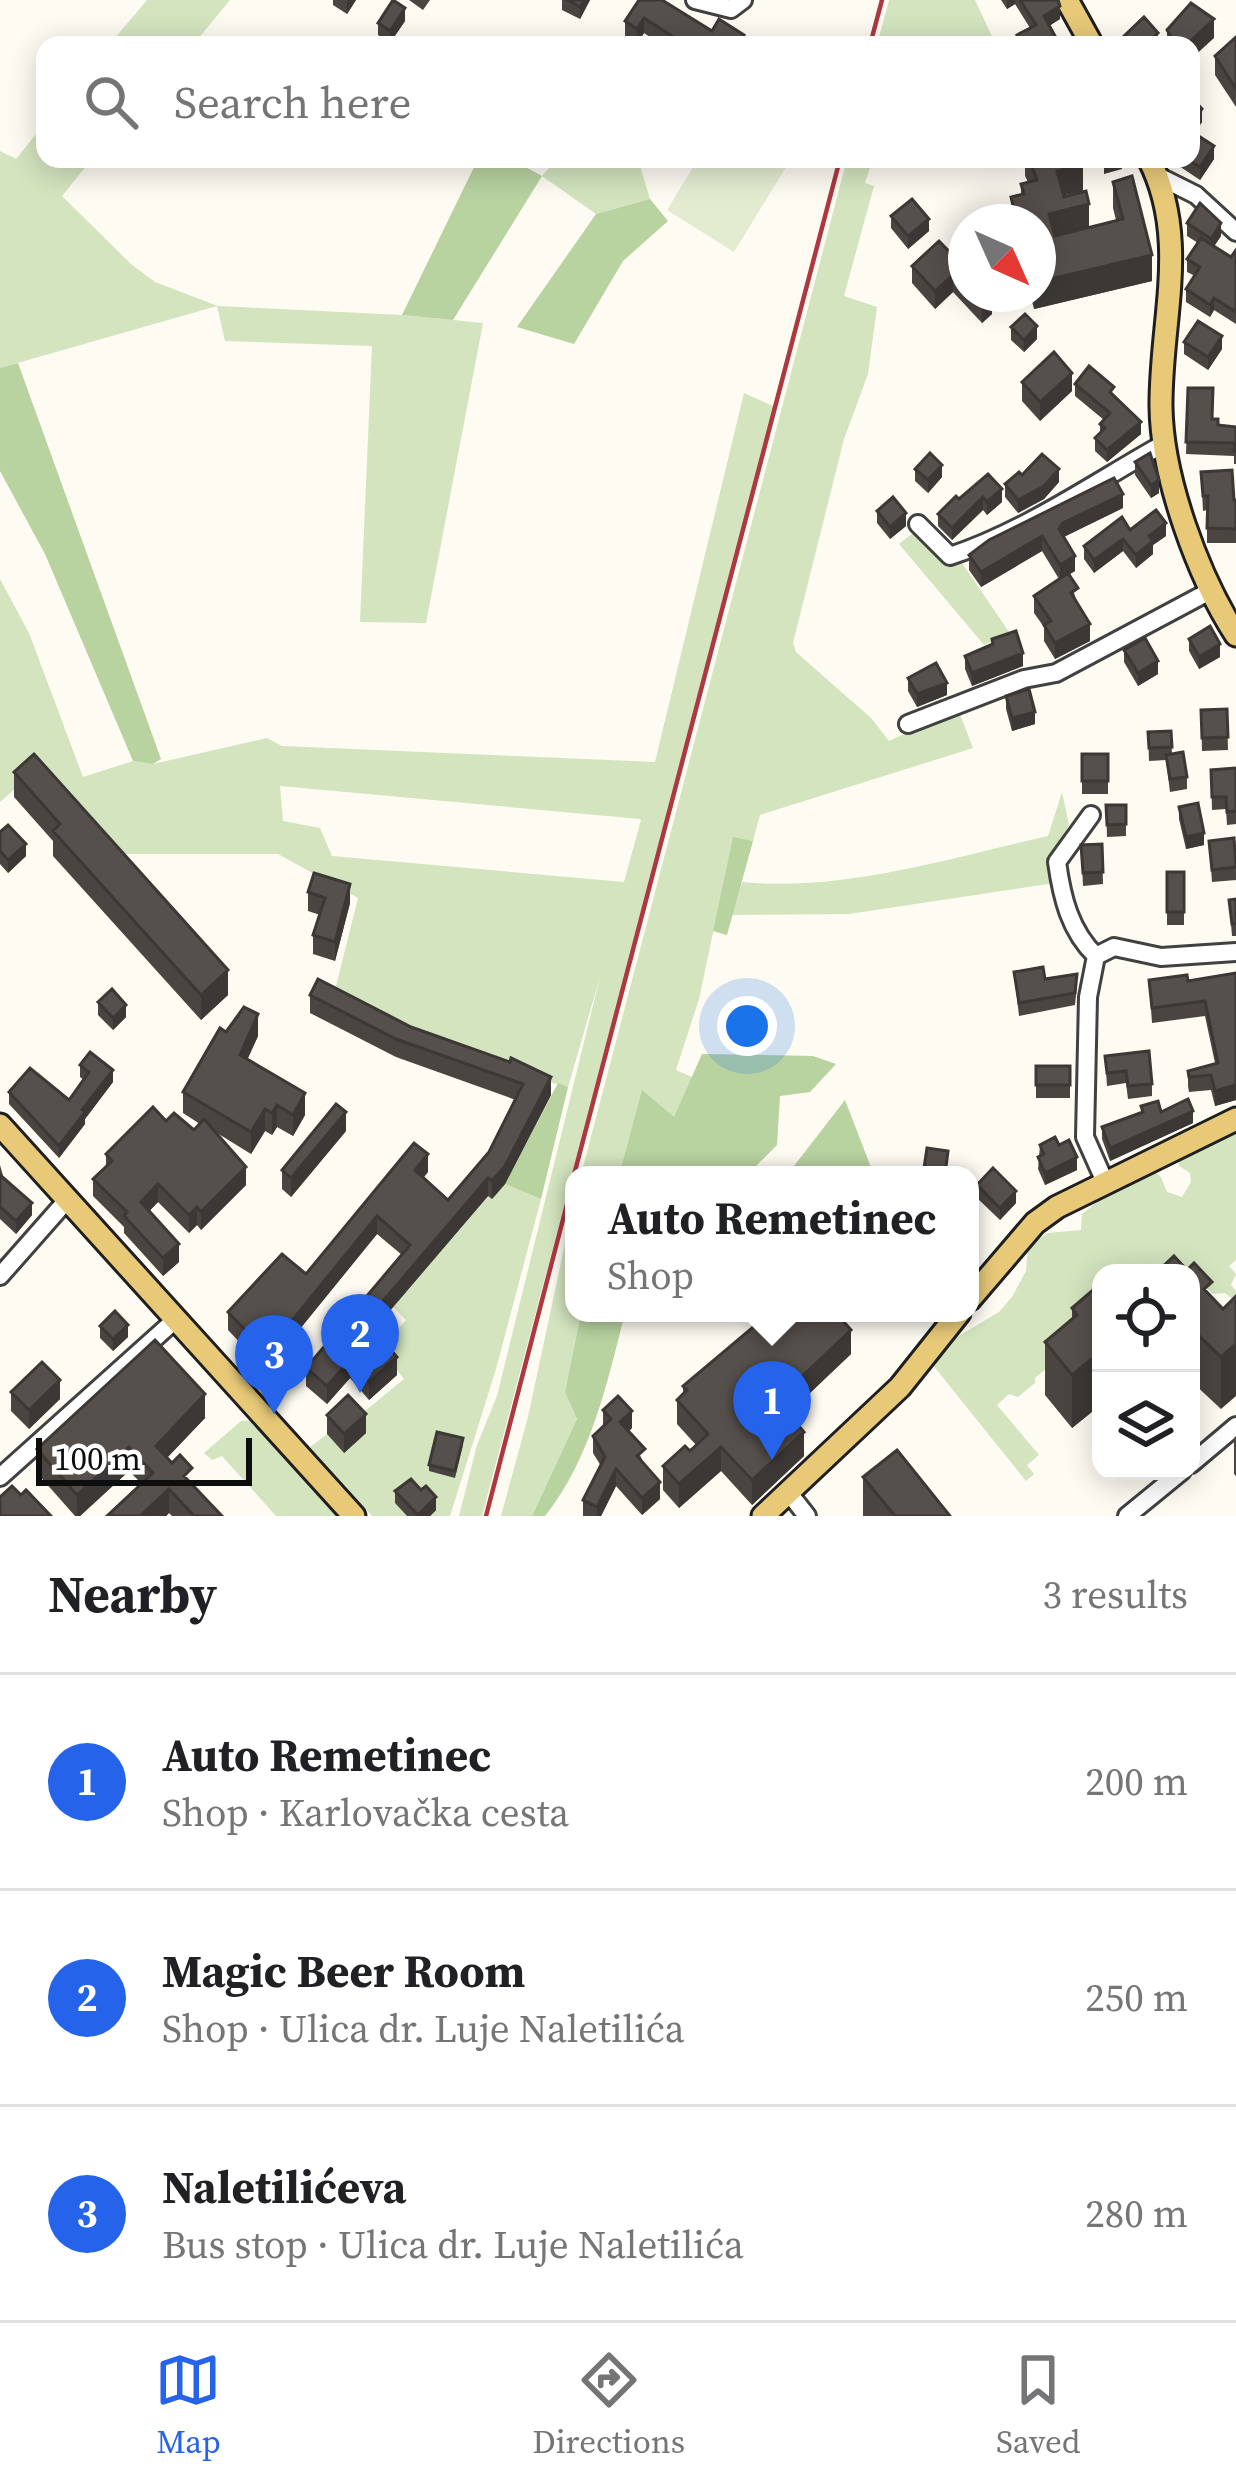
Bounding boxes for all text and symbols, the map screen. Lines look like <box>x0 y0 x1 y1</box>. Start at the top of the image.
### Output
search box <box>36 36 1200 168</box>
icon: search <box>78 69 144 135</box>
text: Search here <box>174 71 411 133</box>
north arrow <box>948 204 1056 312</box>
your location <box>717 996 777 1056</box>
popup <box>565 1166 979 1322</box>
text: Auto Remetinec <box>607 1187 937 1249</box>
text: Shop <box>607 1249 694 1302</box>
map controls <box>1092 1264 1200 1480</box>
button: locate <box>1092 1264 1200 1372</box>
pin: 2 <box>321 1294 399 1393</box>
pin: 3 <box>235 1315 313 1414</box>
pin: 1 <box>733 1361 811 1460</box>
button: layers <box>1092 1372 1200 1480</box>
scale bar <box>36 1432 252 1485</box>
text: 100 m <box>54 1436 141 1481</box>
text: Nearby <box>48 1559 217 1629</box>
text: 3 results <box>1043 1568 1188 1621</box>
text: Auto Remetinec <box>162 1724 491 1786</box>
text: 1 <box>76 1755 98 1808</box>
text: 200 m <box>1085 1755 1188 1808</box>
text: Shop · Karlovačka cesta <box>162 1786 569 1839</box>
text: Magic Beer Room <box>162 1940 525 2002</box>
text: 2 <box>76 1971 98 2024</box>
text: 250 m <box>1085 1971 1188 2024</box>
text: Shop · Ulica dr. Luje Naletilića <box>162 2002 685 2055</box>
text: Naletilićeva <box>162 2156 407 2218</box>
text: 3 <box>76 2187 98 2240</box>
text: 280 m <box>1085 2187 1188 2240</box>
text: Bus stop · Ulica dr. Luje Naletilića <box>162 2218 744 2271</box>
tab: Map <box>155 2347 221 2464</box>
tab: Directions <box>532 2347 685 2464</box>
tab: Saved <box>996 2347 1081 2464</box>

